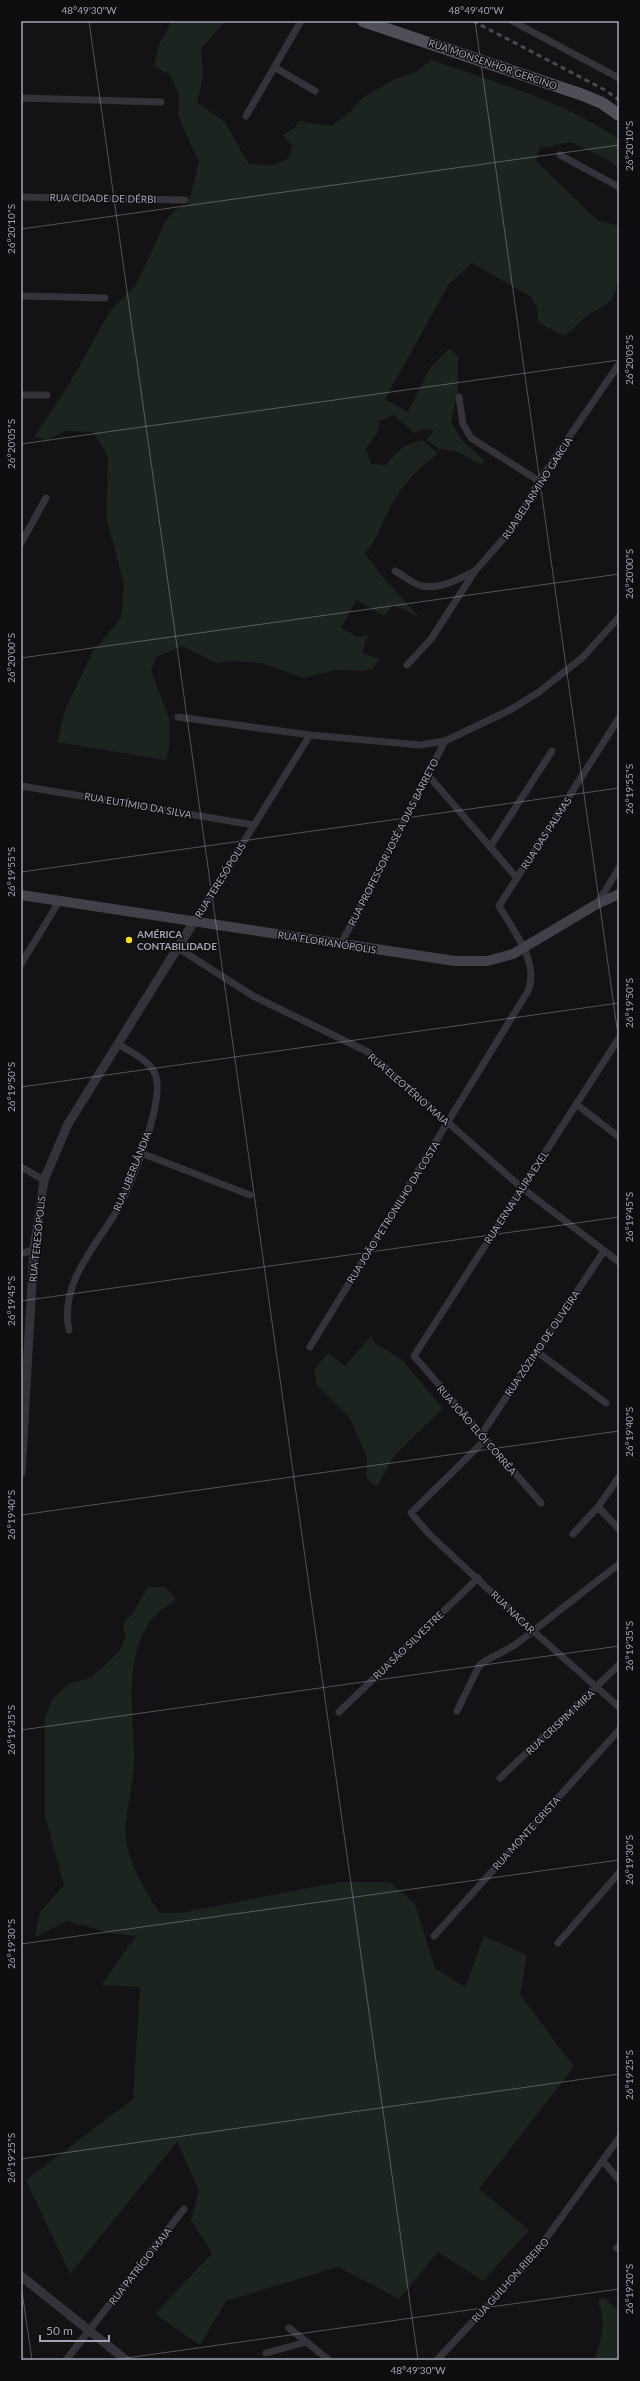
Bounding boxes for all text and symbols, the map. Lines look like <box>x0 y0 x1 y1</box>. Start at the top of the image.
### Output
text: 48°49'30"W <box>61 4 117 16</box>
text: 48°49'40"W <box>448 4 504 16</box>
street label: RUA MONSENHOR GERCINO <box>427 36 559 92</box>
text: 26°20'10"S <box>623 121 635 171</box>
street label: RUA CIDADE DE DÉRBI <box>49 191 157 205</box>
text: 26°20'10"S <box>5 204 17 254</box>
text: 26°20'05"S <box>623 335 635 385</box>
text: 26°20'05"S <box>5 419 17 469</box>
street label: RUA BELARMINO GARCIA <box>499 434 575 541</box>
text: 26°20'00"S <box>623 549 635 599</box>
text: 26°20'00"S <box>5 633 17 683</box>
street label: RUA PROFESSOR JOSÉ A DIAS BARRETO <box>345 756 441 928</box>
text: 26°19'55"S <box>623 764 635 814</box>
street label: RUA EUTÍMIO DA SILVA <box>83 790 193 820</box>
street label: RUA DAS PALMAS <box>518 795 574 871</box>
street label: RUA TERESÓPOLIS <box>192 840 248 920</box>
text: 26°19'55"S <box>5 847 17 897</box>
place label: AMÉRICA CONTABILIDADE <box>136 928 217 952</box>
street label: RUA FLORIANÓPOLIS <box>277 928 377 956</box>
marker: AMÉRICA CONTABILIDADE <box>124 935 134 945</box>
text: 26°19'50"S <box>623 978 635 1028</box>
street label: RUA ELEOTÉRIO MAIA <box>366 1051 452 1128</box>
text: 26°19'50"S <box>5 1062 17 1112</box>
street label: RUA UBERLÂNDIA <box>111 1129 154 1213</box>
street label: RUA JOÃO PETRONILHO DA COSTA <box>344 1139 442 1285</box>
street label: RUA ERNA LAURA EXEL <box>481 1148 551 1246</box>
text: 26°19'45"S <box>623 1192 635 1242</box>
street label: RUA TERESÓPOLIS <box>27 1195 47 1283</box>
text: 26°19'45"S <box>5 1276 17 1326</box>
street label: RUA ZÓZIMO DE OLIVEIRA <box>502 1288 582 1398</box>
street label: RUA JOÃO ELÓI CORRÊA <box>435 1383 519 1477</box>
text: 26°19'40"S <box>623 1407 635 1457</box>
text: 26°19'40"S <box>5 1490 17 1540</box>
street label: RUA NACAR <box>489 1588 538 1636</box>
street label: RUA SÃO SILVESTRE <box>370 1608 446 1682</box>
text: 26°19'35"S <box>623 1621 635 1671</box>
street label: RUA CRISPIM MIRA <box>523 1687 597 1757</box>
text: 26°19'35"S <box>5 1705 17 1755</box>
street label: RUA MONTE CRISTA <box>490 1794 562 1872</box>
text: 26°19'30"S <box>623 1835 635 1885</box>
text: 26°19'30"S <box>5 1919 17 1969</box>
text: 26°19'25"S <box>623 2050 635 2100</box>
text: 26°19'25"S <box>5 2133 17 2183</box>
street label: RUA PATRÍCIO MAIA <box>106 2225 174 2307</box>
street label: RUA GUILHON RIBEIRO <box>469 2235 551 2325</box>
text: 26°19'20"S <box>623 2264 635 2314</box>
scale bar <box>40 2317 109 2343</box>
text: 50 m <box>46 2323 73 2338</box>
text: 48°49'30"W <box>390 2364 446 2376</box>

